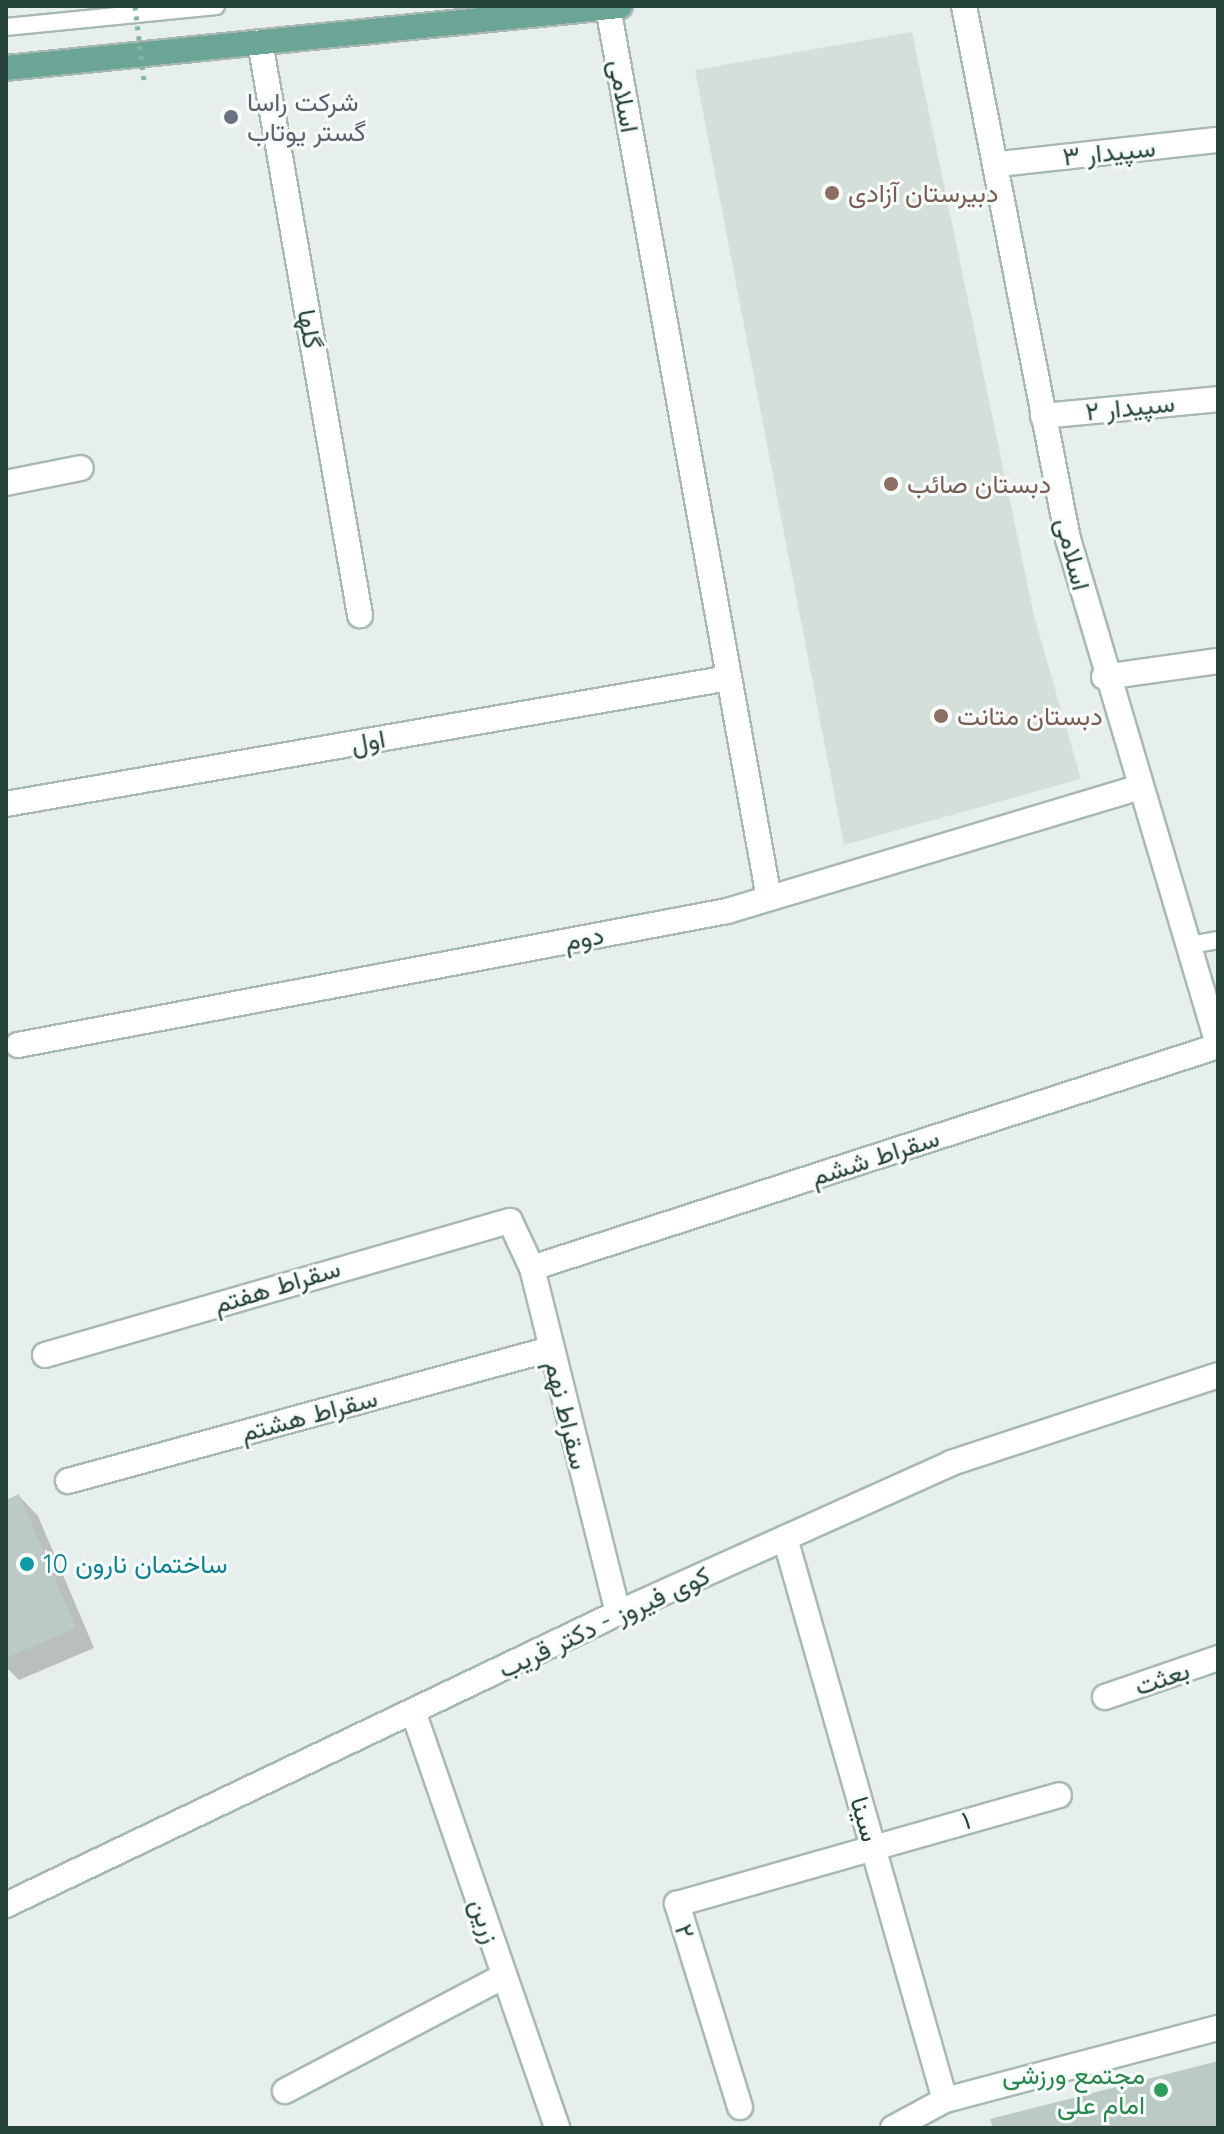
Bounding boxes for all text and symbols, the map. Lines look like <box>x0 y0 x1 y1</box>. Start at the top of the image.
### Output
street label: اسلامی <box>602 57 646 135</box>
place label: شرکت راسا گستر یوتاب <box>247 86 366 148</box>
marker: شرکت راسا گستر یوتاب <box>222 108 240 126</box>
street label: سپیدار ۳ <box>1061 132 1157 172</box>
place label: دبیرستان آزادی <box>848 177 998 209</box>
marker: دبیرستان آزادی <box>823 184 841 202</box>
street label: گلها <box>291 307 329 351</box>
street label: سپیدار ۲ <box>1084 387 1176 427</box>
place label: دبستان صائب <box>907 468 1051 500</box>
marker: دبستان صائب <box>882 475 900 493</box>
street label: اسلامی <box>1049 515 1097 593</box>
place label: دبستان متانت <box>957 700 1103 732</box>
marker: دبستان متانت <box>932 707 950 725</box>
street label: اول <box>348 723 388 759</box>
street label: دوم <box>562 919 606 957</box>
street label: سقراط ششم <box>807 1122 943 1192</box>
street label: سقراط هفتم <box>210 1252 344 1320</box>
street label: سقراط نهم <box>538 1357 596 1473</box>
street label: سقراط هشتم <box>237 1382 381 1448</box>
place label: ساختمان نارون 10 <box>43 1548 228 1580</box>
marker: ساختمان نارون 10 <box>18 1555 36 1573</box>
street label: کوی فیروز - دکتر قریب <box>493 1559 715 1685</box>
street label: بعثت <box>1130 1654 1194 1702</box>
street label: سینا <box>844 1793 886 1845</box>
street label: ۱ <box>958 1804 974 1836</box>
street label: زرین <box>463 1895 507 1947</box>
street label: ۲ <box>668 1920 702 1942</box>
place label: مجتمع ورزشی امام علی <box>1002 2059 1145 2120</box>
marker: مجتمع ورزشی امام علی <box>1152 2081 1170 2099</box>

